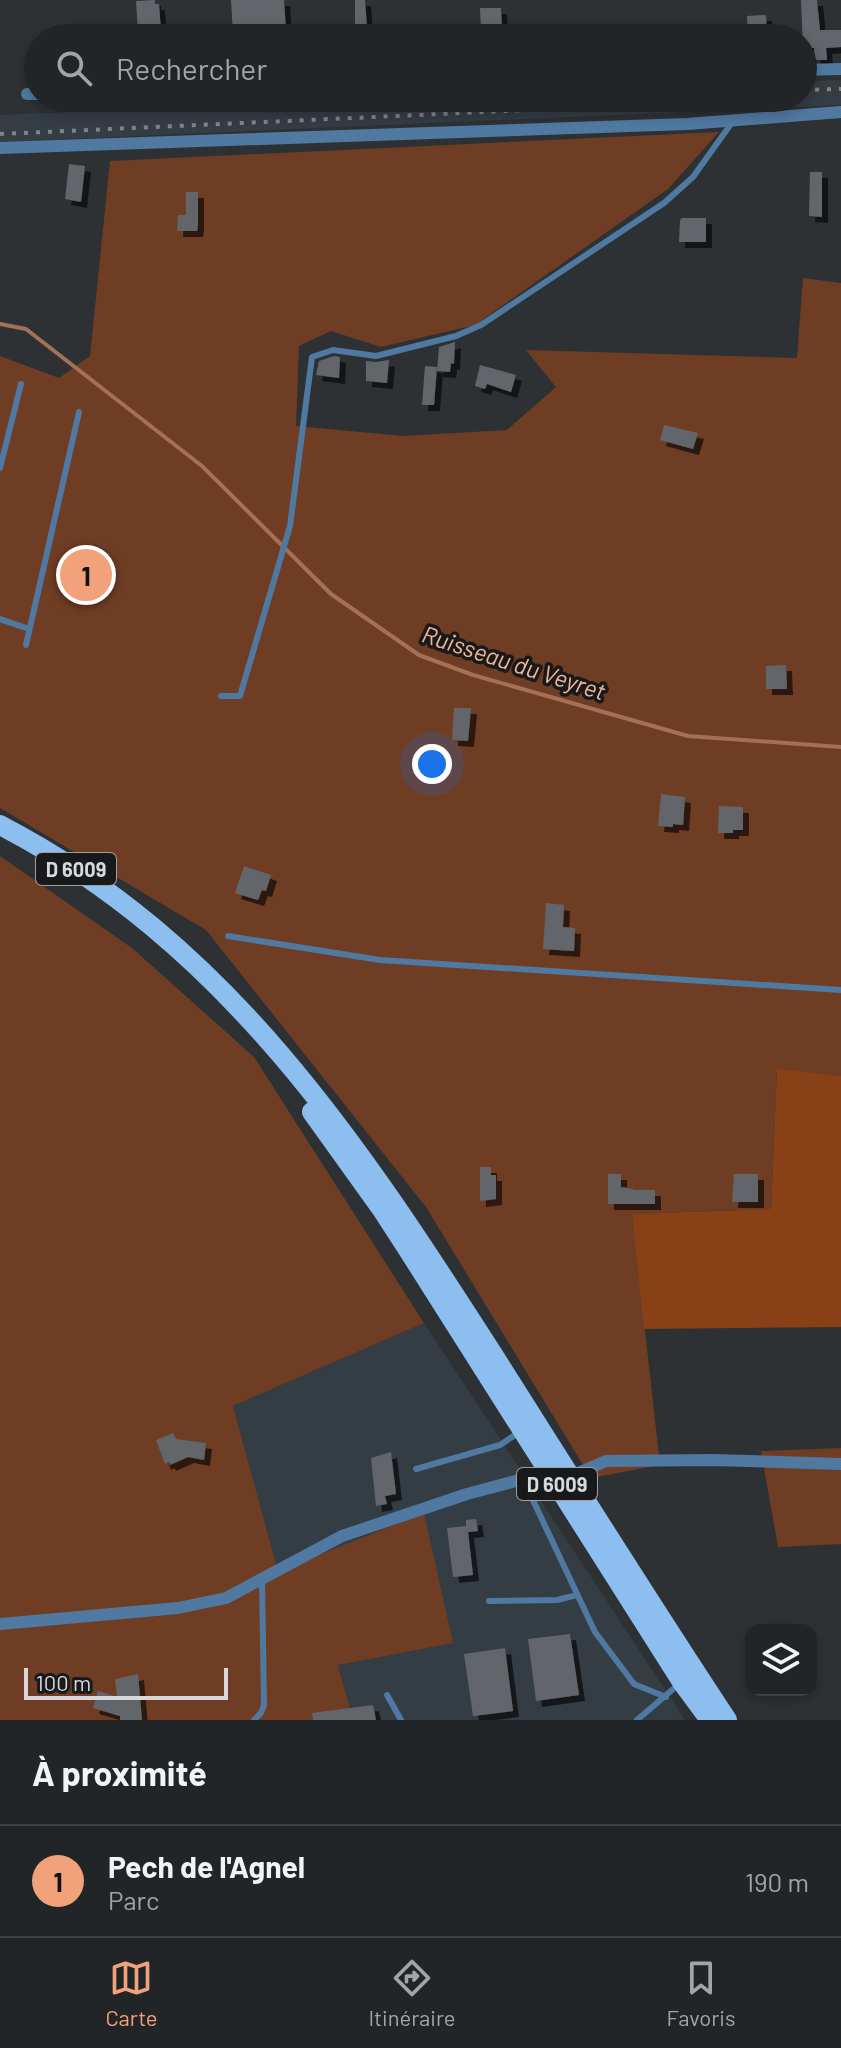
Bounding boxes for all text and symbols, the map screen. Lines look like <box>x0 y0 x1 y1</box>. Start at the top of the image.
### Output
search box <box>24 24 817 112</box>
icon: search <box>52 46 96 90</box>
text: Rechercher <box>116 50 267 86</box>
pin: 1 <box>60 545 112 605</box>
water label: Ruisseau du Veyret <box>419 619 610 705</box>
your location <box>412 744 452 784</box>
road number: D 6009 <box>36 853 116 885</box>
road number: D 6009 <box>517 1468 597 1500</box>
map controls <box>745 1624 817 1696</box>
button: layers <box>745 1624 817 1696</box>
scale bar <box>24 1664 228 1700</box>
text: 100 m <box>36 1669 91 1695</box>
text: À proximité <box>32 1752 207 1793</box>
text: Pech de l'Agnel <box>108 1848 305 1884</box>
text: 1 <box>53 1866 63 1897</box>
text: 190 m <box>745 1866 809 1897</box>
text: Parc <box>108 1884 159 1915</box>
tab: Carte <box>105 1956 158 2030</box>
tab: Itinéraire <box>368 1956 456 2030</box>
tab: Favoris <box>666 1956 736 2030</box>

